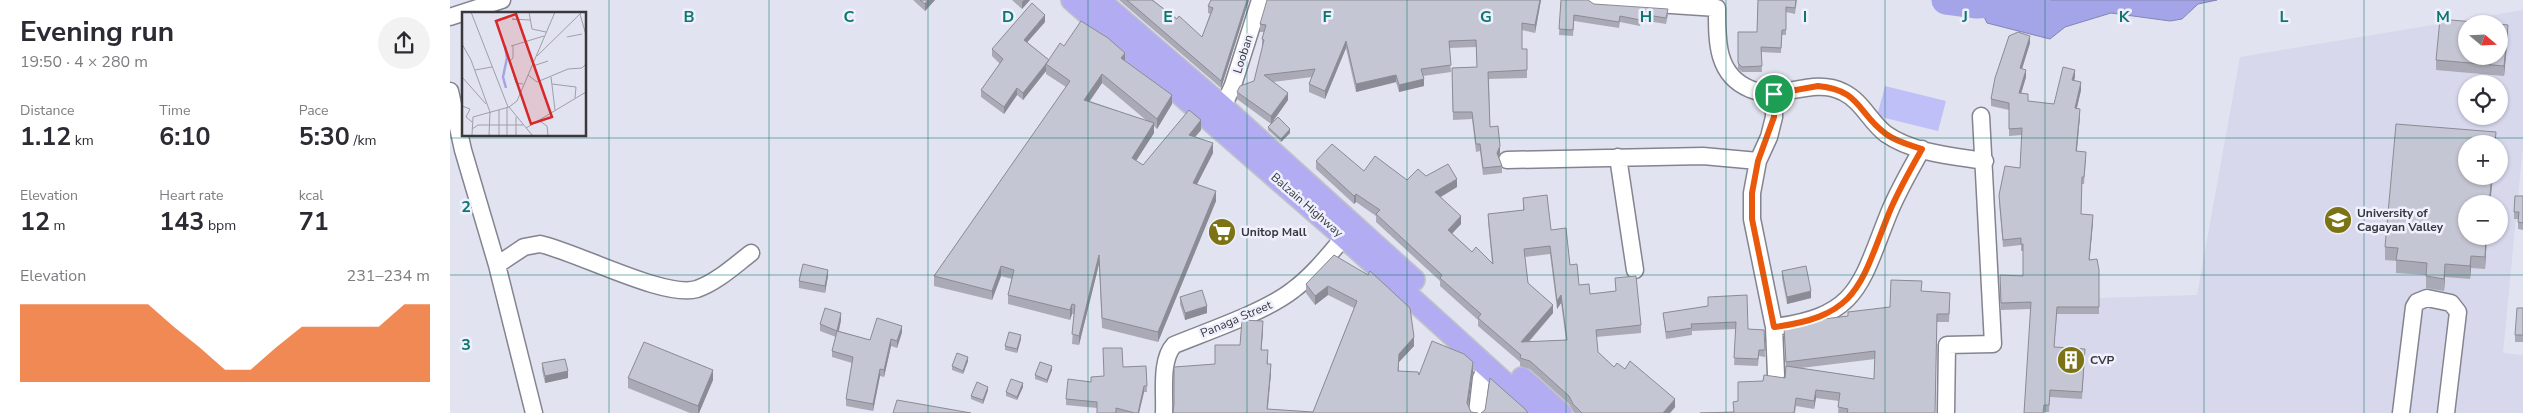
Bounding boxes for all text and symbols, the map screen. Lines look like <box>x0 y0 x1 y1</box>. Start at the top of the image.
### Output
text: B <box>683 6 695 28</box>
text: C <box>844 6 855 28</box>
text: D <box>1002 6 1014 28</box>
text: E <box>1163 6 1173 28</box>
text: F <box>1323 6 1332 28</box>
text: G <box>1480 6 1492 28</box>
text: H <box>1640 6 1652 28</box>
text: I <box>1803 6 1807 28</box>
text: J <box>1961 6 1968 28</box>
text: K <box>2119 6 2131 28</box>
text: L <box>2280 6 2289 28</box>
text: M <box>2436 6 2450 28</box>
inset map <box>462 12 586 136</box>
text: Evening run <box>20 13 174 51</box>
north arrow <box>2458 15 2508 65</box>
map controls <box>2458 15 2508 245</box>
button: share <box>378 17 430 69</box>
street label: Looban <box>1229 33 1257 75</box>
text: 19:50 · 4 × 280 m <box>20 51 148 73</box>
pin <box>1753 73 1795 115</box>
button: locate <box>2458 75 2508 125</box>
icon: arrive <box>1760 80 1788 108</box>
text: Distance <box>20 101 74 120</box>
text: Time <box>159 101 190 120</box>
text: Pace <box>299 101 328 120</box>
text: 1.12 <box>20 120 71 154</box>
text: 6:10 <box>159 120 211 154</box>
text: 5:30 <box>299 120 350 154</box>
text: km <box>71 131 94 150</box>
text: /km <box>350 131 376 150</box>
button: + <box>2458 135 2508 185</box>
street label: Balzain Highway <box>1268 169 1347 241</box>
text: Elevation <box>20 186 78 205</box>
text: Heart rate <box>159 186 223 205</box>
text: kcal <box>299 186 323 205</box>
button: − <box>2458 195 2508 245</box>
text: 2 <box>461 196 471 218</box>
text: 12 <box>20 205 50 239</box>
text: 143 <box>159 205 204 239</box>
text: 71 <box>299 205 329 239</box>
school or university icon: University of Cagayan Valley <box>2323 205 2353 235</box>
place label: University of Cagayan Valley <box>2357 205 2444 235</box>
text: m <box>50 216 66 235</box>
text: bpm <box>204 216 236 235</box>
supermarket icon: Unitop Mall <box>1207 217 1237 247</box>
place label: Unitop Mall <box>1241 224 1307 240</box>
text: Elevation <box>20 265 86 287</box>
text: 231–234 m <box>347 265 430 287</box>
street label: Panaga Street <box>1198 296 1275 341</box>
text: 3 <box>461 334 471 356</box>
building icon: CVP <box>2056 345 2086 375</box>
place label: CVP <box>2090 352 2114 368</box>

